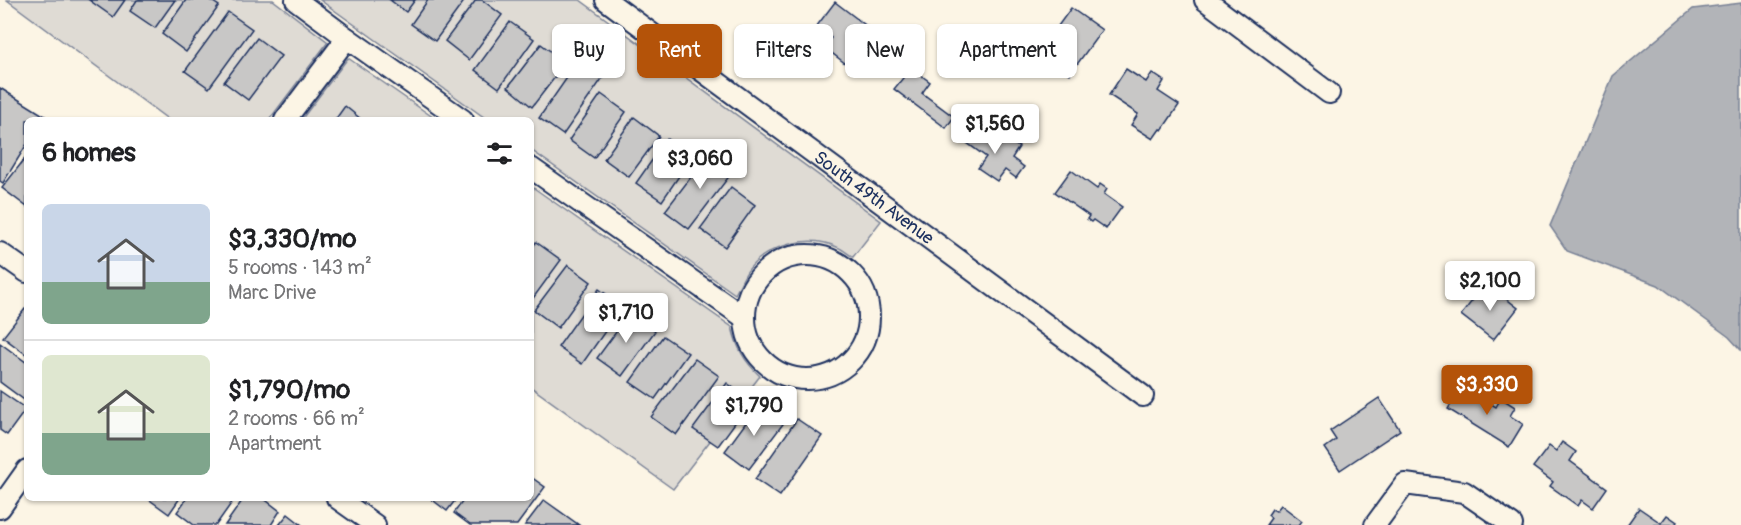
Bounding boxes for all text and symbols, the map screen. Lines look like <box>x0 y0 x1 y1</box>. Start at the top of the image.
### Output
chip: Buy <box>552 24 625 78</box>
chip: Rent <box>637 24 722 78</box>
chip: Filters <box>734 24 833 78</box>
chip: New <box>845 24 925 78</box>
chip: Apartment <box>937 24 1077 78</box>
pin: $1,560 <box>946 104 1044 155</box>
text: $1,560 <box>965 111 1025 136</box>
text: 6 homes <box>42 137 136 169</box>
icon: filters <box>483 137 516 170</box>
pin: $3,060 <box>651 139 749 190</box>
text: $3,060 <box>667 146 733 171</box>
street label: South 49th Avenue <box>809 146 938 250</box>
text: $3,330/mo <box>228 223 356 255</box>
icon: home <box>90 228 162 300</box>
text: 5 rooms · 143 m² <box>228 255 372 280</box>
pin: $2,100 <box>1441 261 1539 312</box>
text: $2,100 <box>1459 268 1521 293</box>
text: Marc Drive <box>228 280 316 305</box>
pin: $1,710 <box>577 293 675 344</box>
text: $1,710 <box>598 300 654 325</box>
pin: $3,330 <box>1438 365 1536 416</box>
text: $3,330 <box>1455 372 1519 397</box>
text: $1,790/mo <box>228 374 350 406</box>
icon: home <box>90 379 162 451</box>
pin: $1,790 <box>705 386 803 437</box>
text: $1,790 <box>725 393 783 418</box>
text: 2 rooms · 66 m² <box>228 406 365 431</box>
text: Apartment <box>228 431 321 456</box>

